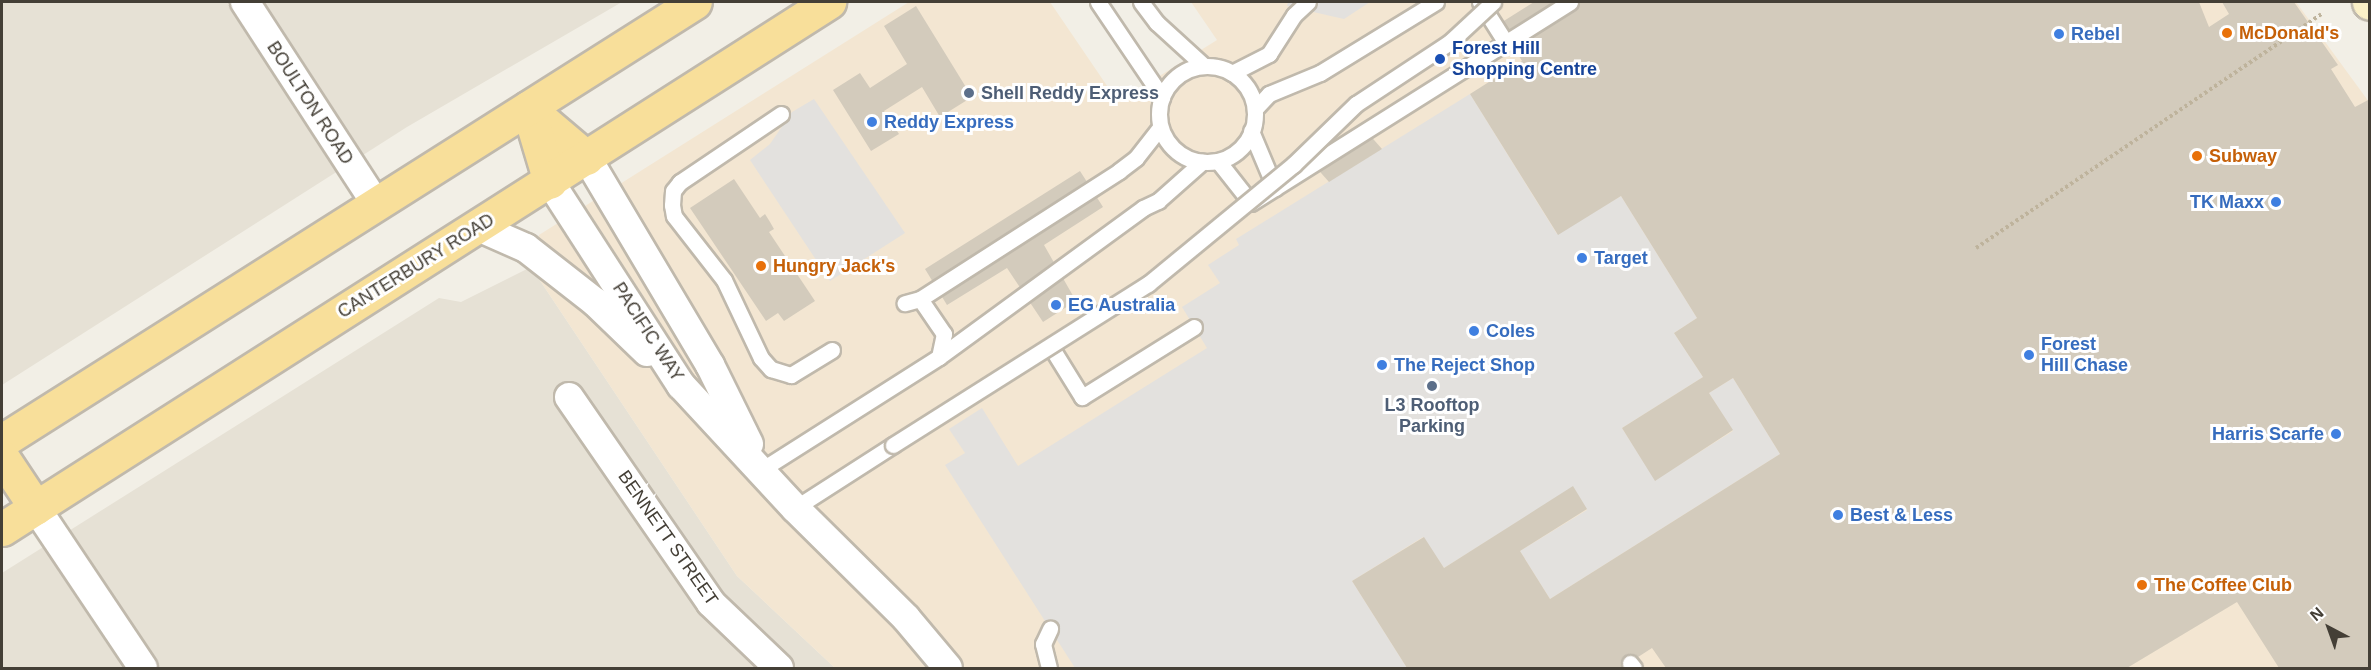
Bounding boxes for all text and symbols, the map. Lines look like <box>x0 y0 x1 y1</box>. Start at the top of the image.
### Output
place label: McDonald's <box>2239 22 2339 44</box>
place label: Rebel <box>2071 23 2120 45</box>
marker: McDonald's <box>2220 26 2234 40</box>
marker: Rebel <box>2052 27 2066 41</box>
street label: BOULTON ROAD <box>262 37 358 169</box>
place label: Forest Hill Shopping Centre <box>1452 38 1597 80</box>
marker: Forest Hill Shopping Centre <box>1433 52 1447 66</box>
place label: Shell Reddy Express <box>981 82 1159 104</box>
marker: Shell Reddy Express <box>962 86 976 100</box>
place label: Reddy Express <box>884 111 1014 133</box>
marker: Reddy Express <box>865 115 879 129</box>
place label: Subway <box>2209 145 2277 167</box>
marker: Subway <box>2190 149 2204 163</box>
place label: TK Maxx <box>2190 191 2264 213</box>
marker: TK Maxx <box>2269 195 2283 209</box>
street label: CANTERBURY ROAD <box>334 209 498 323</box>
place label: Target <box>1594 247 1648 269</box>
marker: Target <box>1575 251 1589 265</box>
place label: Hungry Jack's <box>773 255 895 277</box>
marker: Hungry Jack's <box>754 259 768 273</box>
street label: PACIFIC WAY <box>608 278 688 386</box>
place label: EG Australia <box>1068 294 1176 316</box>
marker: EG Australia <box>1049 298 1063 312</box>
place label: Coles <box>1486 320 1535 342</box>
marker: Coles <box>1467 324 1481 338</box>
place label: Forest Hill Chase <box>2041 334 2128 376</box>
marker: Forest Hill Chase <box>2022 348 2036 362</box>
place label: The Reject Shop <box>1394 354 1535 376</box>
marker: The Reject Shop <box>1375 358 1389 372</box>
marker: L3 Rooftop Parking <box>1425 379 1439 393</box>
place label: L3 Rooftop Parking <box>1385 395 1479 438</box>
place label: Harris Scarfe <box>2212 423 2324 445</box>
marker: Harris Scarfe <box>2329 427 2343 441</box>
street label: BENNETT STREET <box>613 466 723 610</box>
place label: Best & Less <box>1850 504 1953 526</box>
marker: Best & Less <box>1831 508 1845 522</box>
place label: The Coffee Club <box>2154 574 2292 596</box>
marker: The Coffee Club <box>2135 578 2149 592</box>
north arrow <box>2299 598 2359 658</box>
text: N <box>2307 604 2327 624</box>

